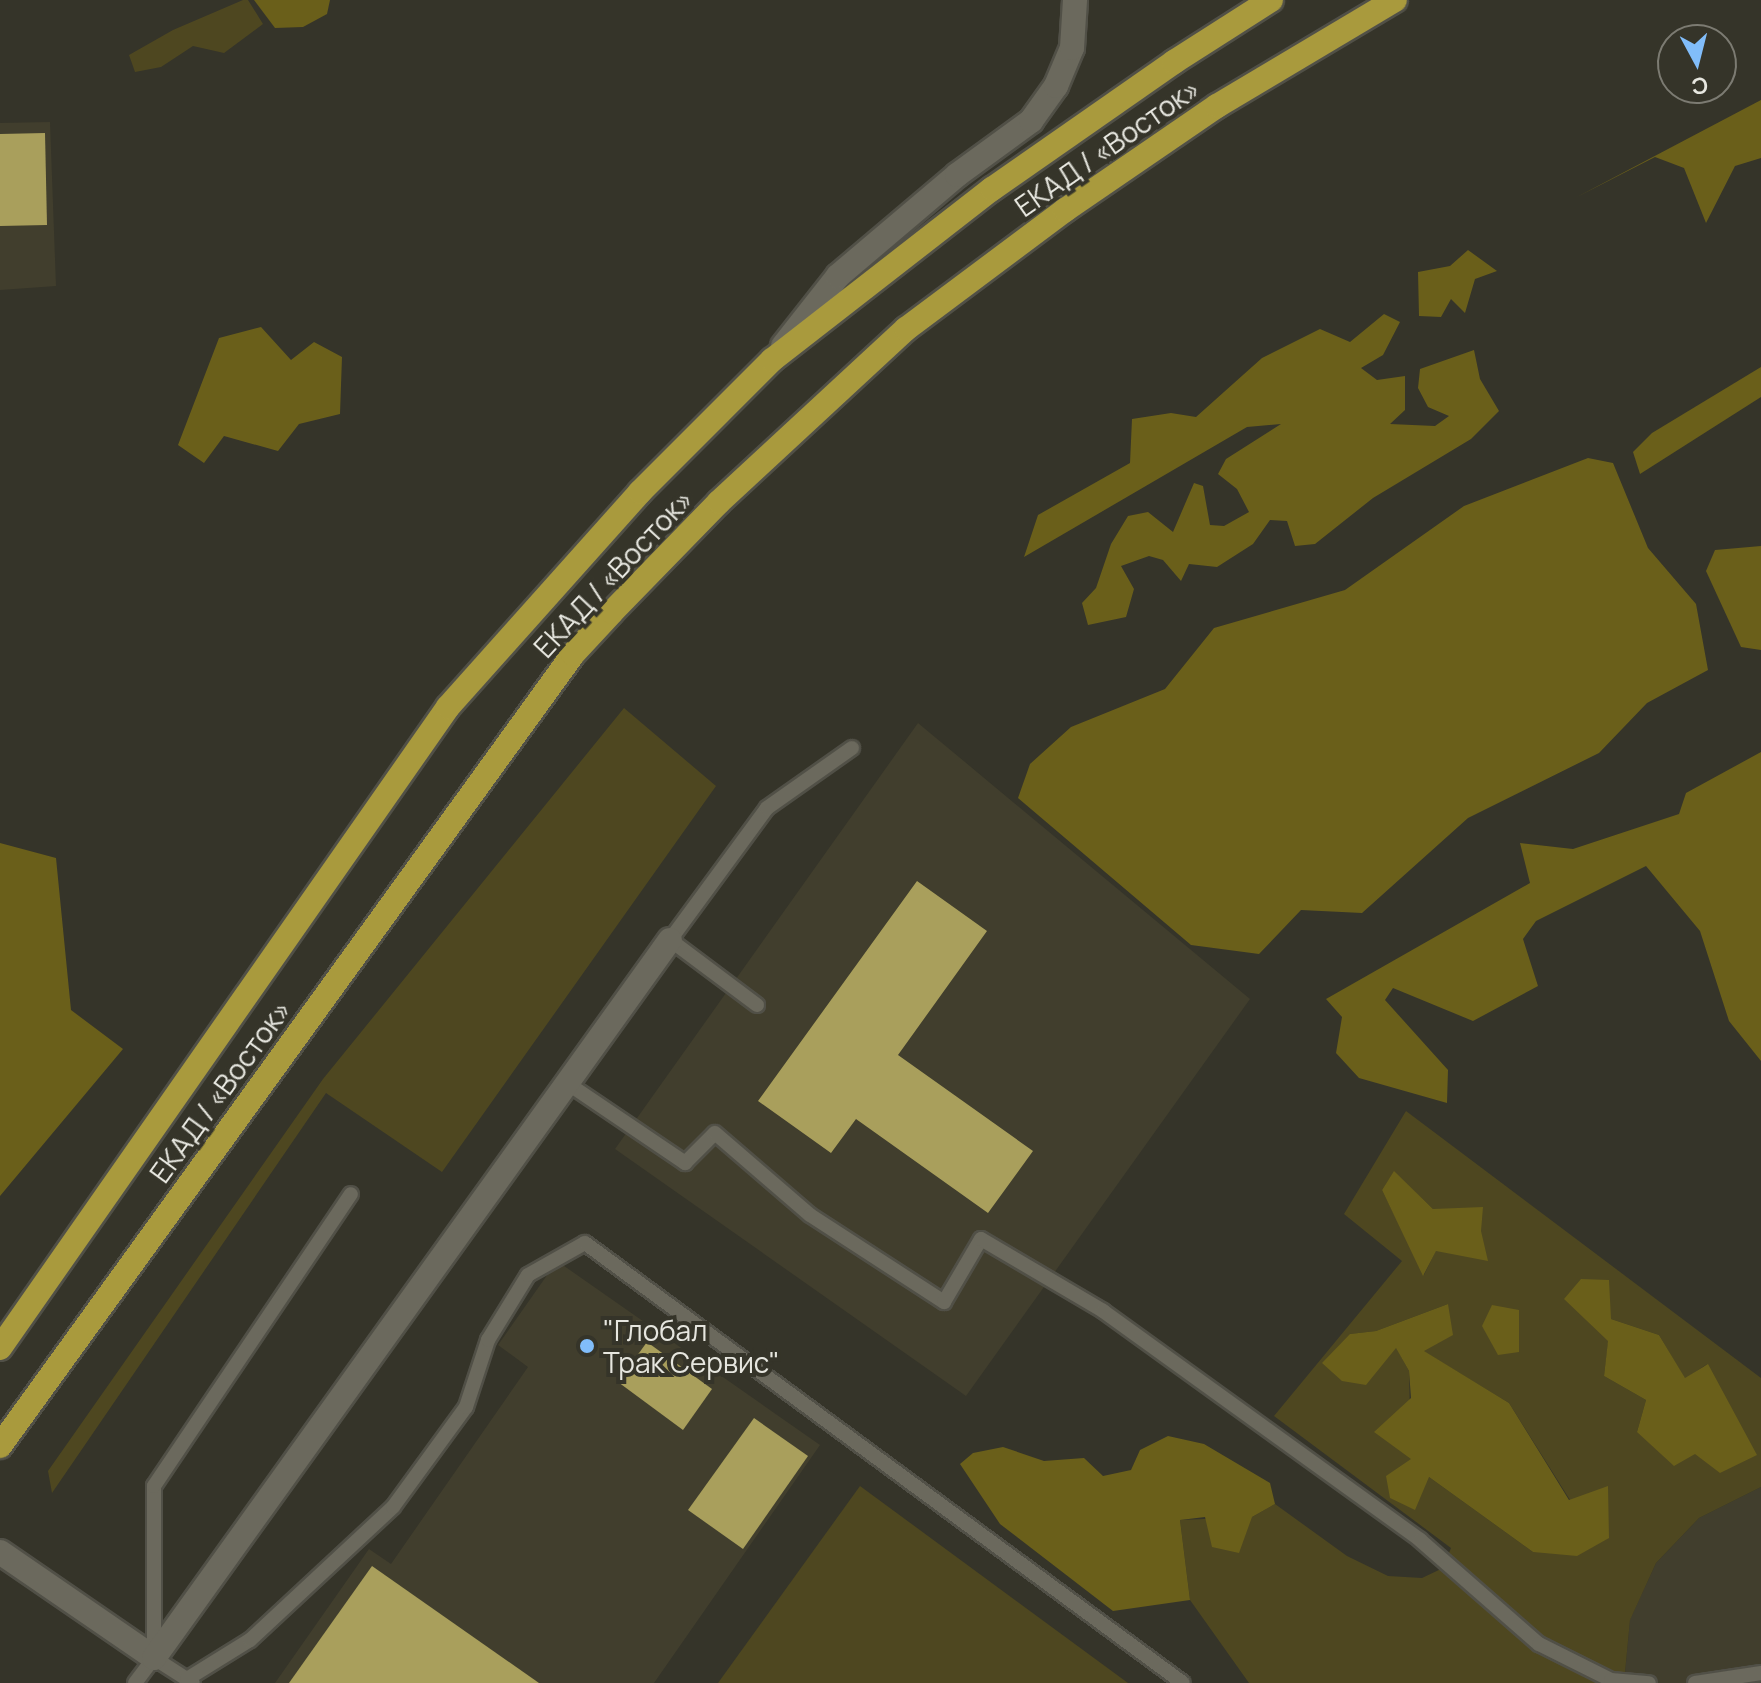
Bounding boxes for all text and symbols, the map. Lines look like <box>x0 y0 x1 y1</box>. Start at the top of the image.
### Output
north arrow <box>1657 24 1737 104</box>
text: С <box>1690 70 1710 102</box>
street label: ЕКАД / «Восток» <box>1008 71 1206 223</box>
street label: ЕКАД / «Восток» <box>527 482 699 664</box>
street label: ЕКАД / «Восток» <box>143 993 297 1189</box>
place label: "Глобал Трак Сервис" <box>603 1313 780 1379</box>
marker: "Глобал Трак Сервис" <box>578 1337 596 1355</box>

